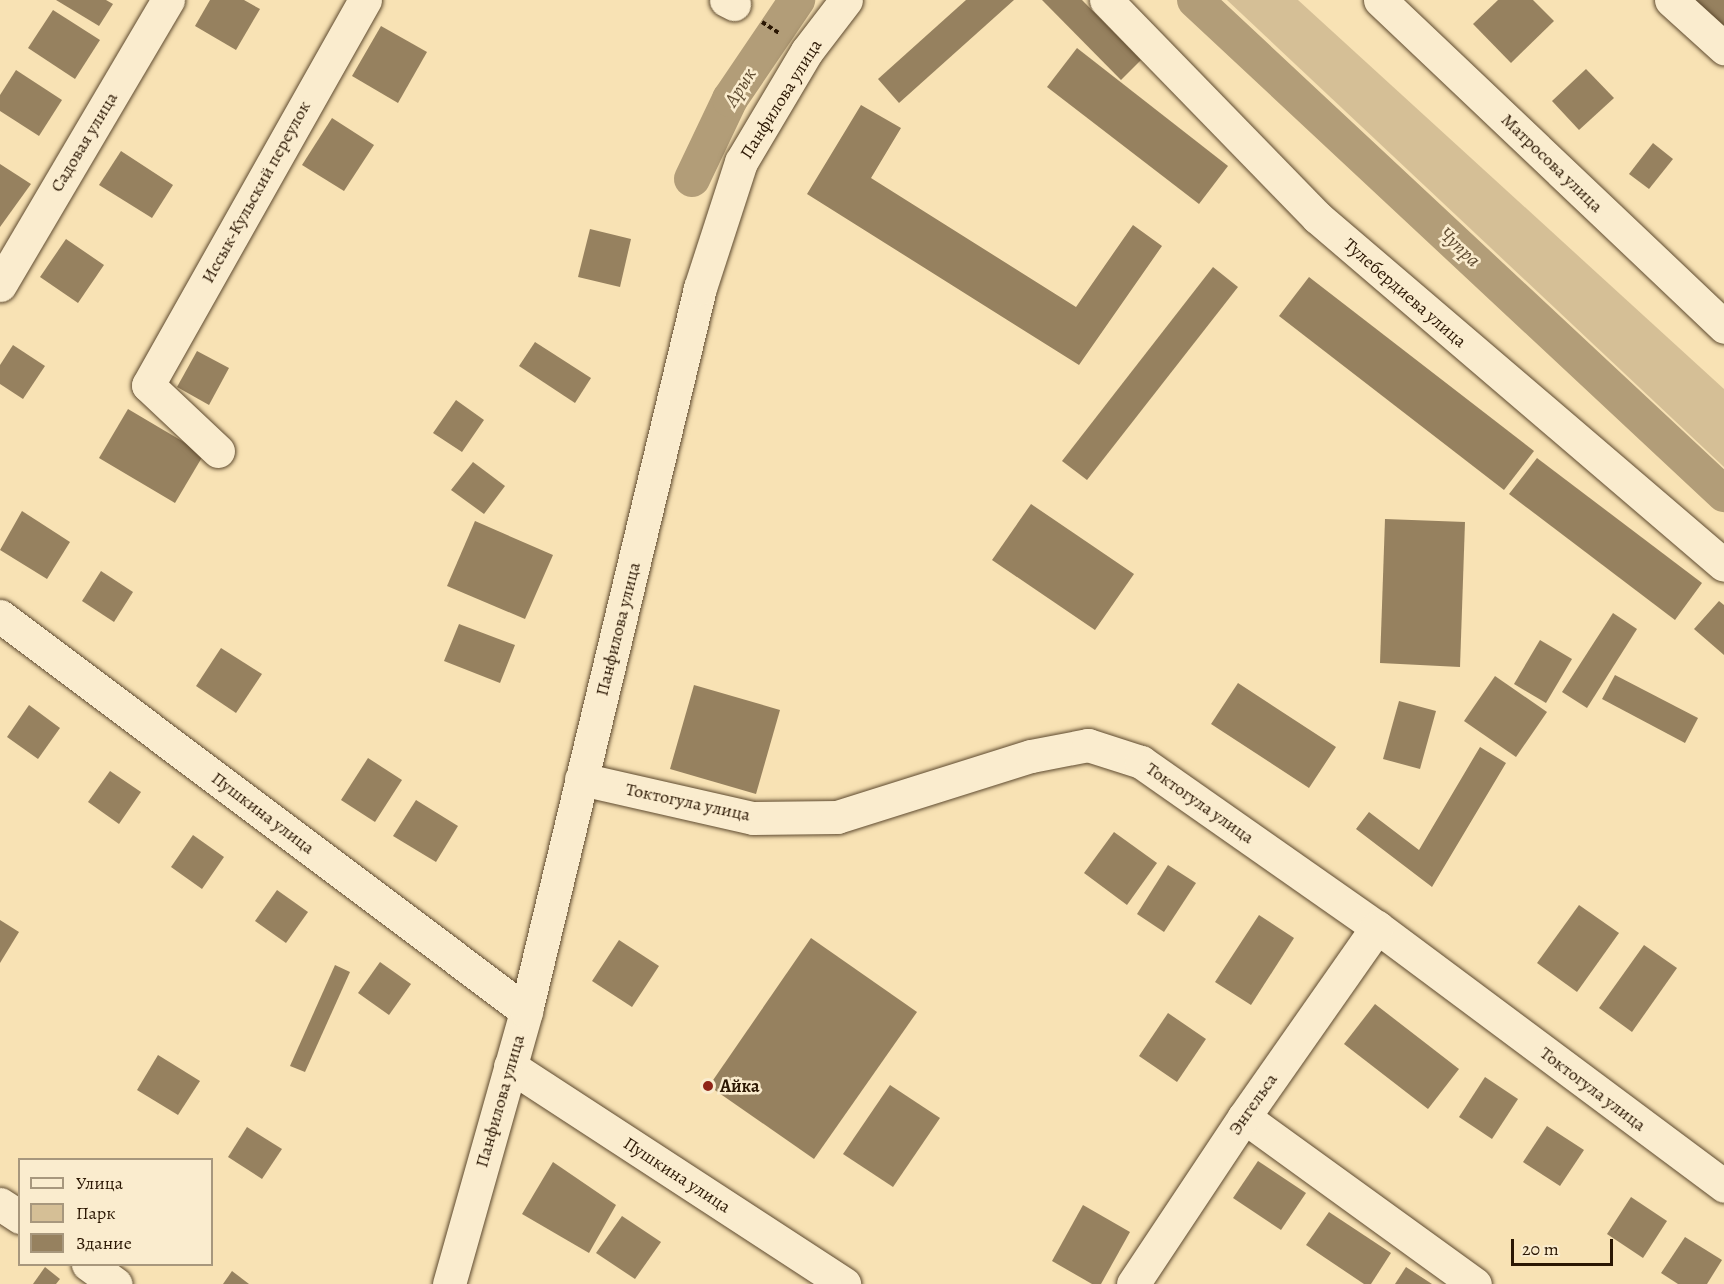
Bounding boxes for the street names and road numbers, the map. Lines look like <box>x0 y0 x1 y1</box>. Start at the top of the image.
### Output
street label: Панфилова улица <box>736 35 826 163</box>
street label: Садовая улица <box>46 88 122 196</box>
street label: Иссык-Кульский переулок <box>197 97 315 287</box>
street label: Матросова улица <box>1497 109 1607 217</box>
street label: Тулебердиева улица <box>1339 234 1471 352</box>
street label: Панфилова улица <box>591 560 645 698</box>
street label: Токтогула улица <box>1142 758 1258 848</box>
street label: Пушкина улица <box>207 767 319 859</box>
street label: Токтогула улица <box>624 778 752 826</box>
street label: Панфилова улица <box>471 1032 529 1170</box>
street label: Токтогула улица <box>1536 1042 1650 1136</box>
street label: Энгельса <box>1224 1069 1282 1139</box>
street label: Пушкина улица <box>619 1132 735 1218</box>

